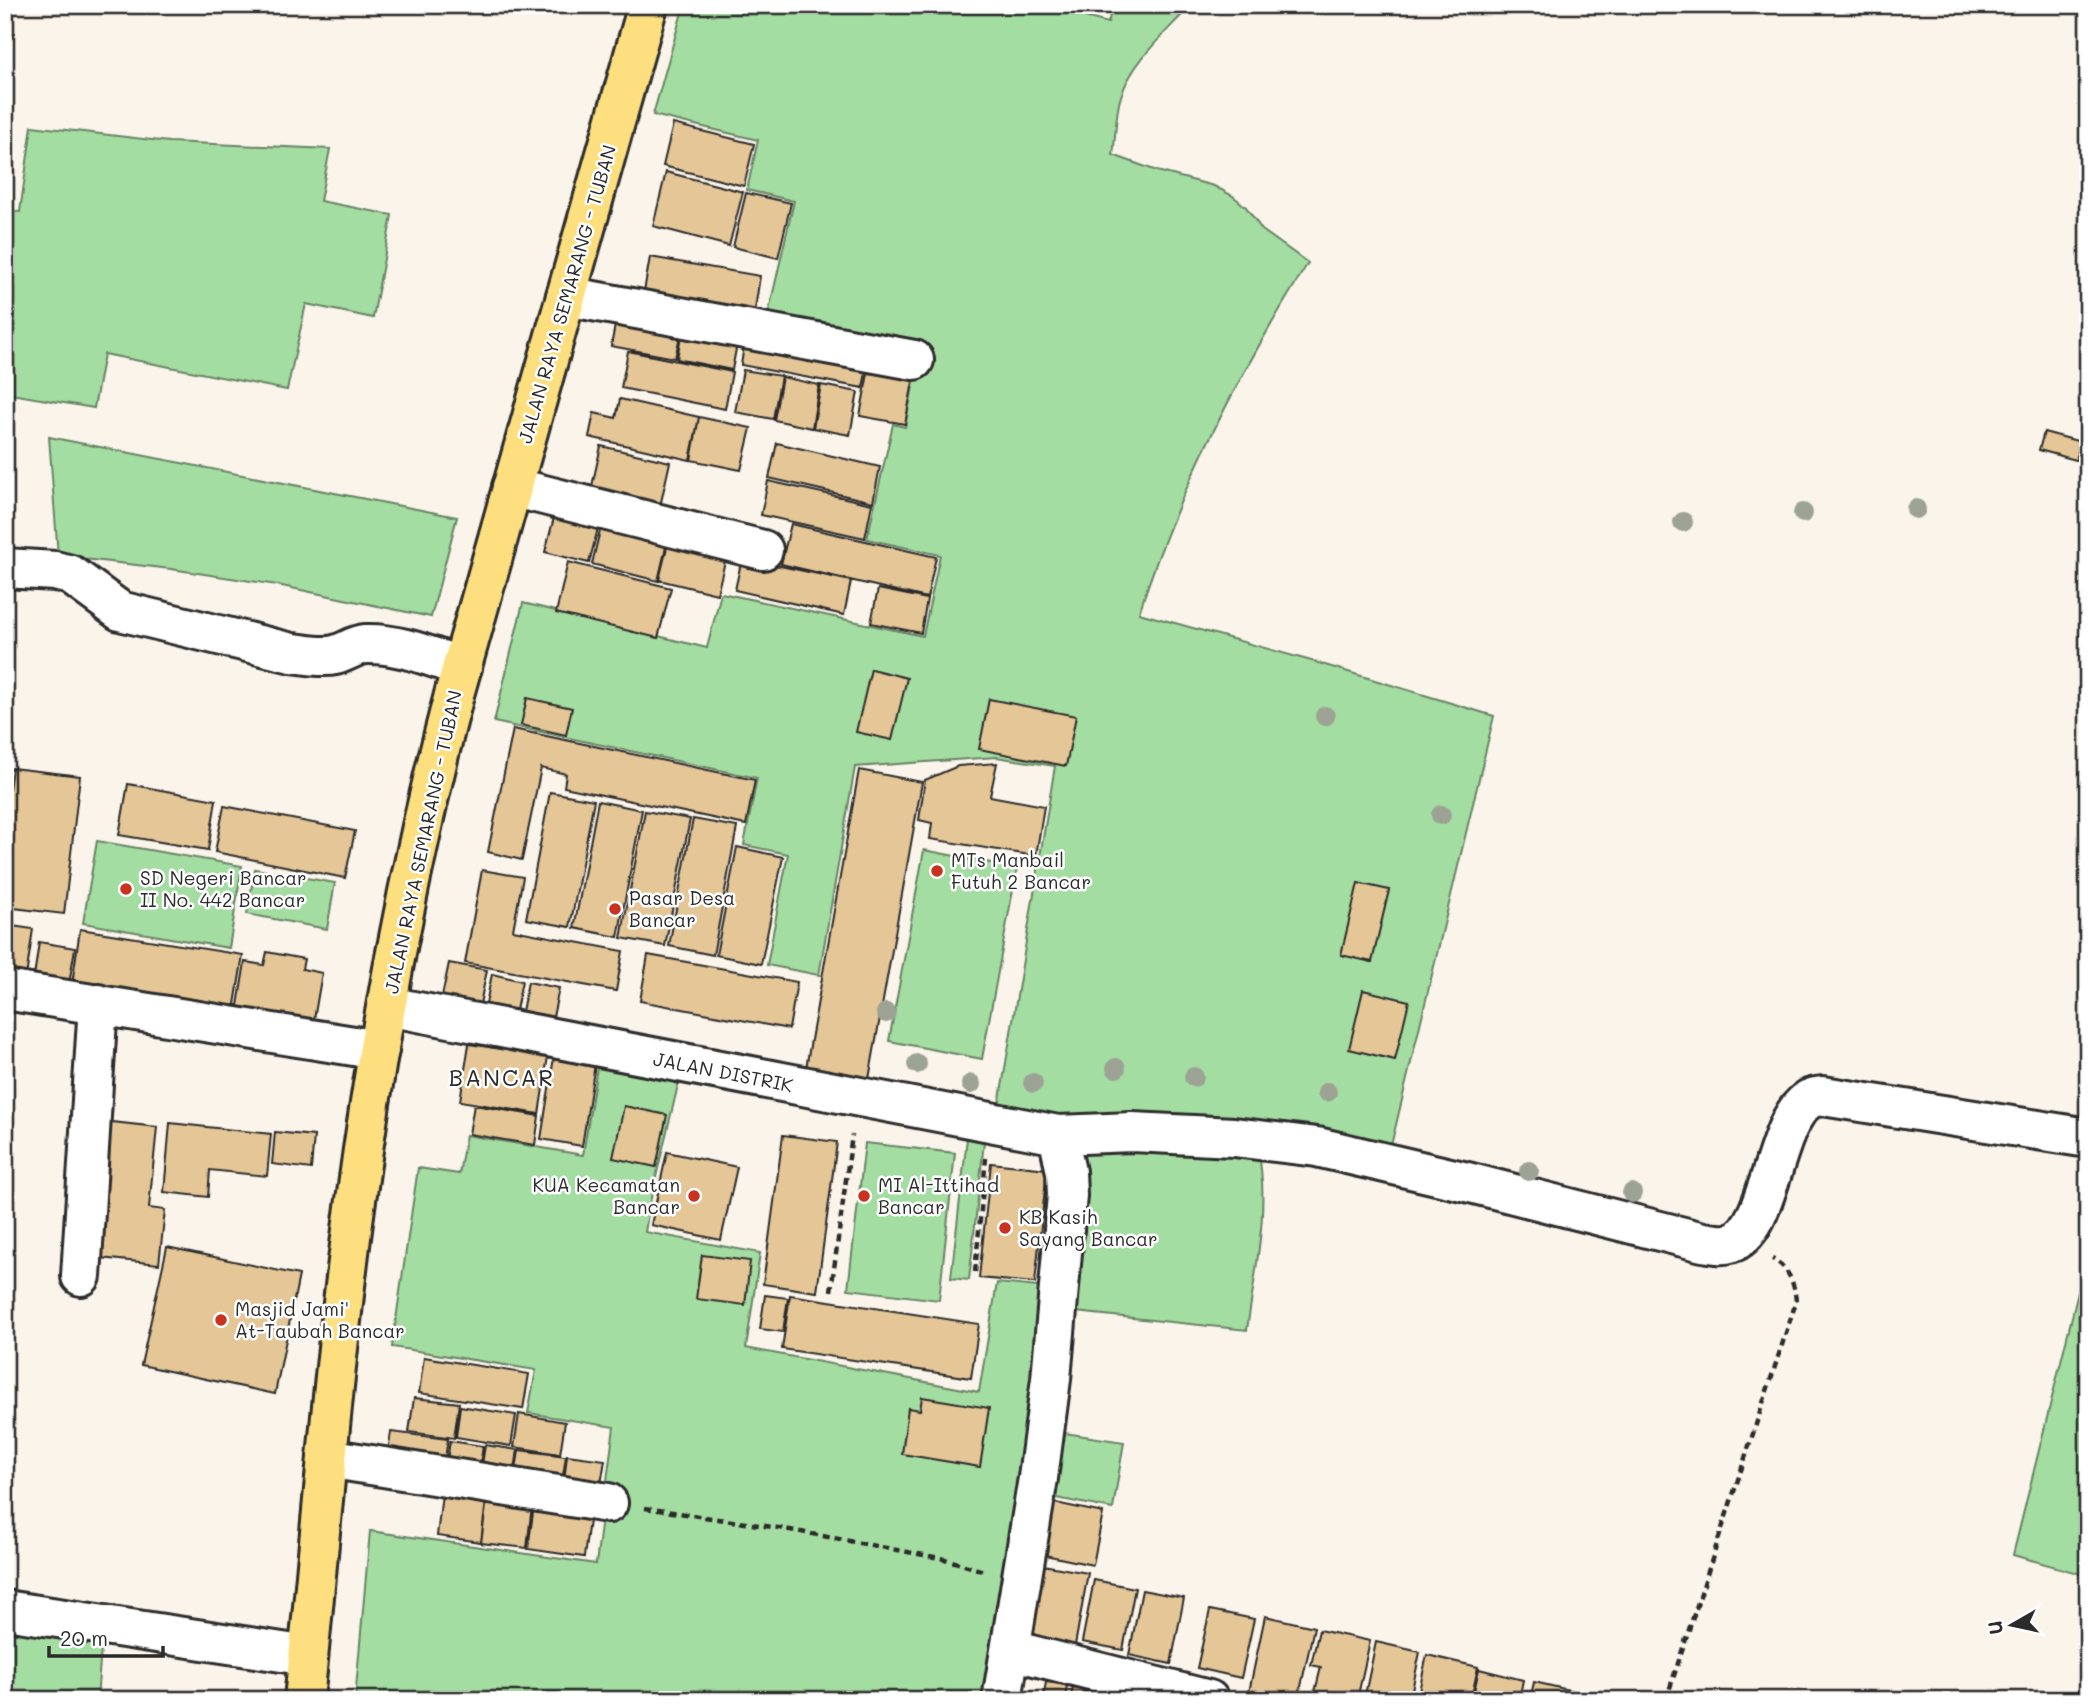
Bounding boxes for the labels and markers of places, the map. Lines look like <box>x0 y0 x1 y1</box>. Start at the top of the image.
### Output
place label: MTs Manbail Futuh 2 Bancar <box>951 847 1091 894</box>
marker: MTs Manbail Futuh 2 Bancar <box>929 863 945 879</box>
place label: SD Negeri Bancar II No. 442 Bancar <box>140 865 307 912</box>
marker: SD Negeri Bancar II No. 442 Bancar <box>118 881 134 897</box>
place label: Pasar Desa Bancar <box>629 885 735 932</box>
marker: Pasar Desa Bancar <box>607 901 623 917</box>
place label: KUA Kecamatan Bancar <box>533 1172 680 1219</box>
place label: MI Al-Ittihad Bancar <box>878 1172 999 1219</box>
marker: KUA Kecamatan Bancar <box>686 1188 702 1204</box>
marker: MI Al-Ittihad Bancar <box>856 1188 872 1204</box>
place label: KB Kasih Sayang Bancar <box>1019 1204 1158 1251</box>
marker: KB Kasih Sayang Bancar <box>997 1220 1013 1236</box>
place label: Masjid Jami' At-Taubah Bancar <box>235 1296 405 1343</box>
marker: Masjid Jami' At-Taubah Bancar <box>213 1312 229 1328</box>

